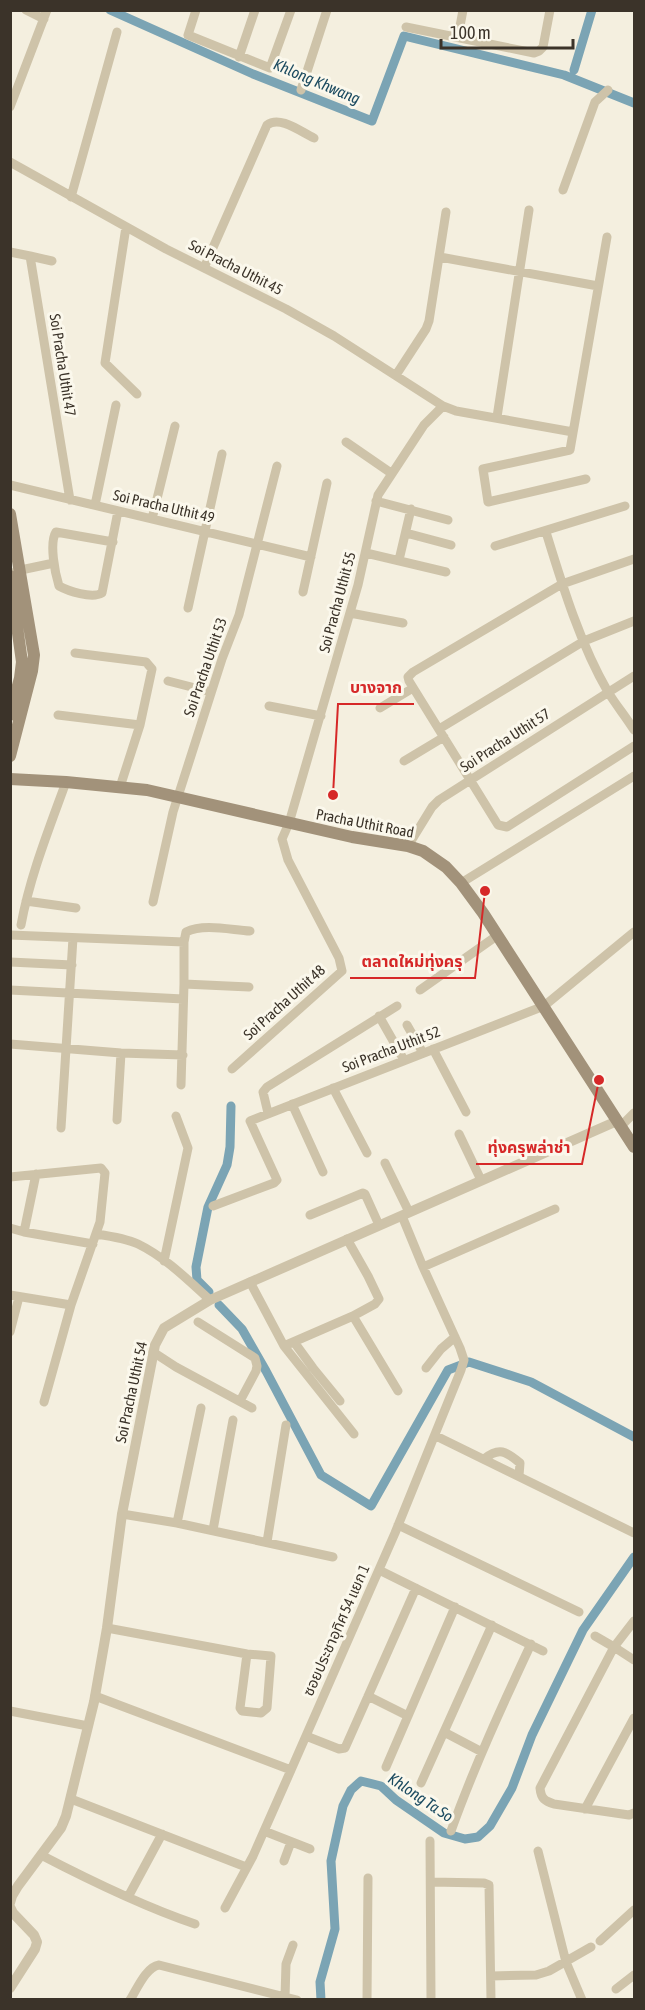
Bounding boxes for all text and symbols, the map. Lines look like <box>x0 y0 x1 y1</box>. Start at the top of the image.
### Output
scale bar <box>441 12 573 50</box>
text: 100 m <box>450 22 491 43</box>
water label: Khlong Khwang <box>271 55 363 108</box>
street label: Soi Pracha Uthit 45 <box>186 236 286 298</box>
street label: Soi Pracha Uthit 47 <box>47 313 79 417</box>
street label: Soi Pracha Uthit 49 <box>112 486 216 526</box>
street label: Soi Pracha Uthit 55 <box>315 550 359 654</box>
street label: Soi Pracha Uthit 53 <box>180 615 230 719</box>
callout: บางจาก <box>338 670 414 704</box>
text: บางจาก <box>350 678 402 696</box>
street label: Soi Pracha Uthit 57 <box>457 705 553 775</box>
street label: Pracha Uthit Road <box>315 805 415 841</box>
callout: ตลาดใหม่ทุ่งครุ <box>350 944 475 978</box>
text: ตลาดใหม่ทุ่งครุ <box>362 952 462 971</box>
street label: Soi Pracha Uthit 48 <box>240 961 328 1043</box>
street label: Soi Pracha Uthit 52 <box>340 1023 442 1075</box>
callout: ทุ่งครุพล่าช่า <box>476 1130 582 1164</box>
text: ทุ่งครุพล่าช่า <box>488 1138 570 1157</box>
street label: Soi Pracha Uthit 54 <box>112 1340 150 1444</box>
street label: ซอยประชาอุทิศ 54 แยก 1 <box>299 1562 374 1699</box>
water label: Khlong Ta So <box>385 1769 457 1826</box>

